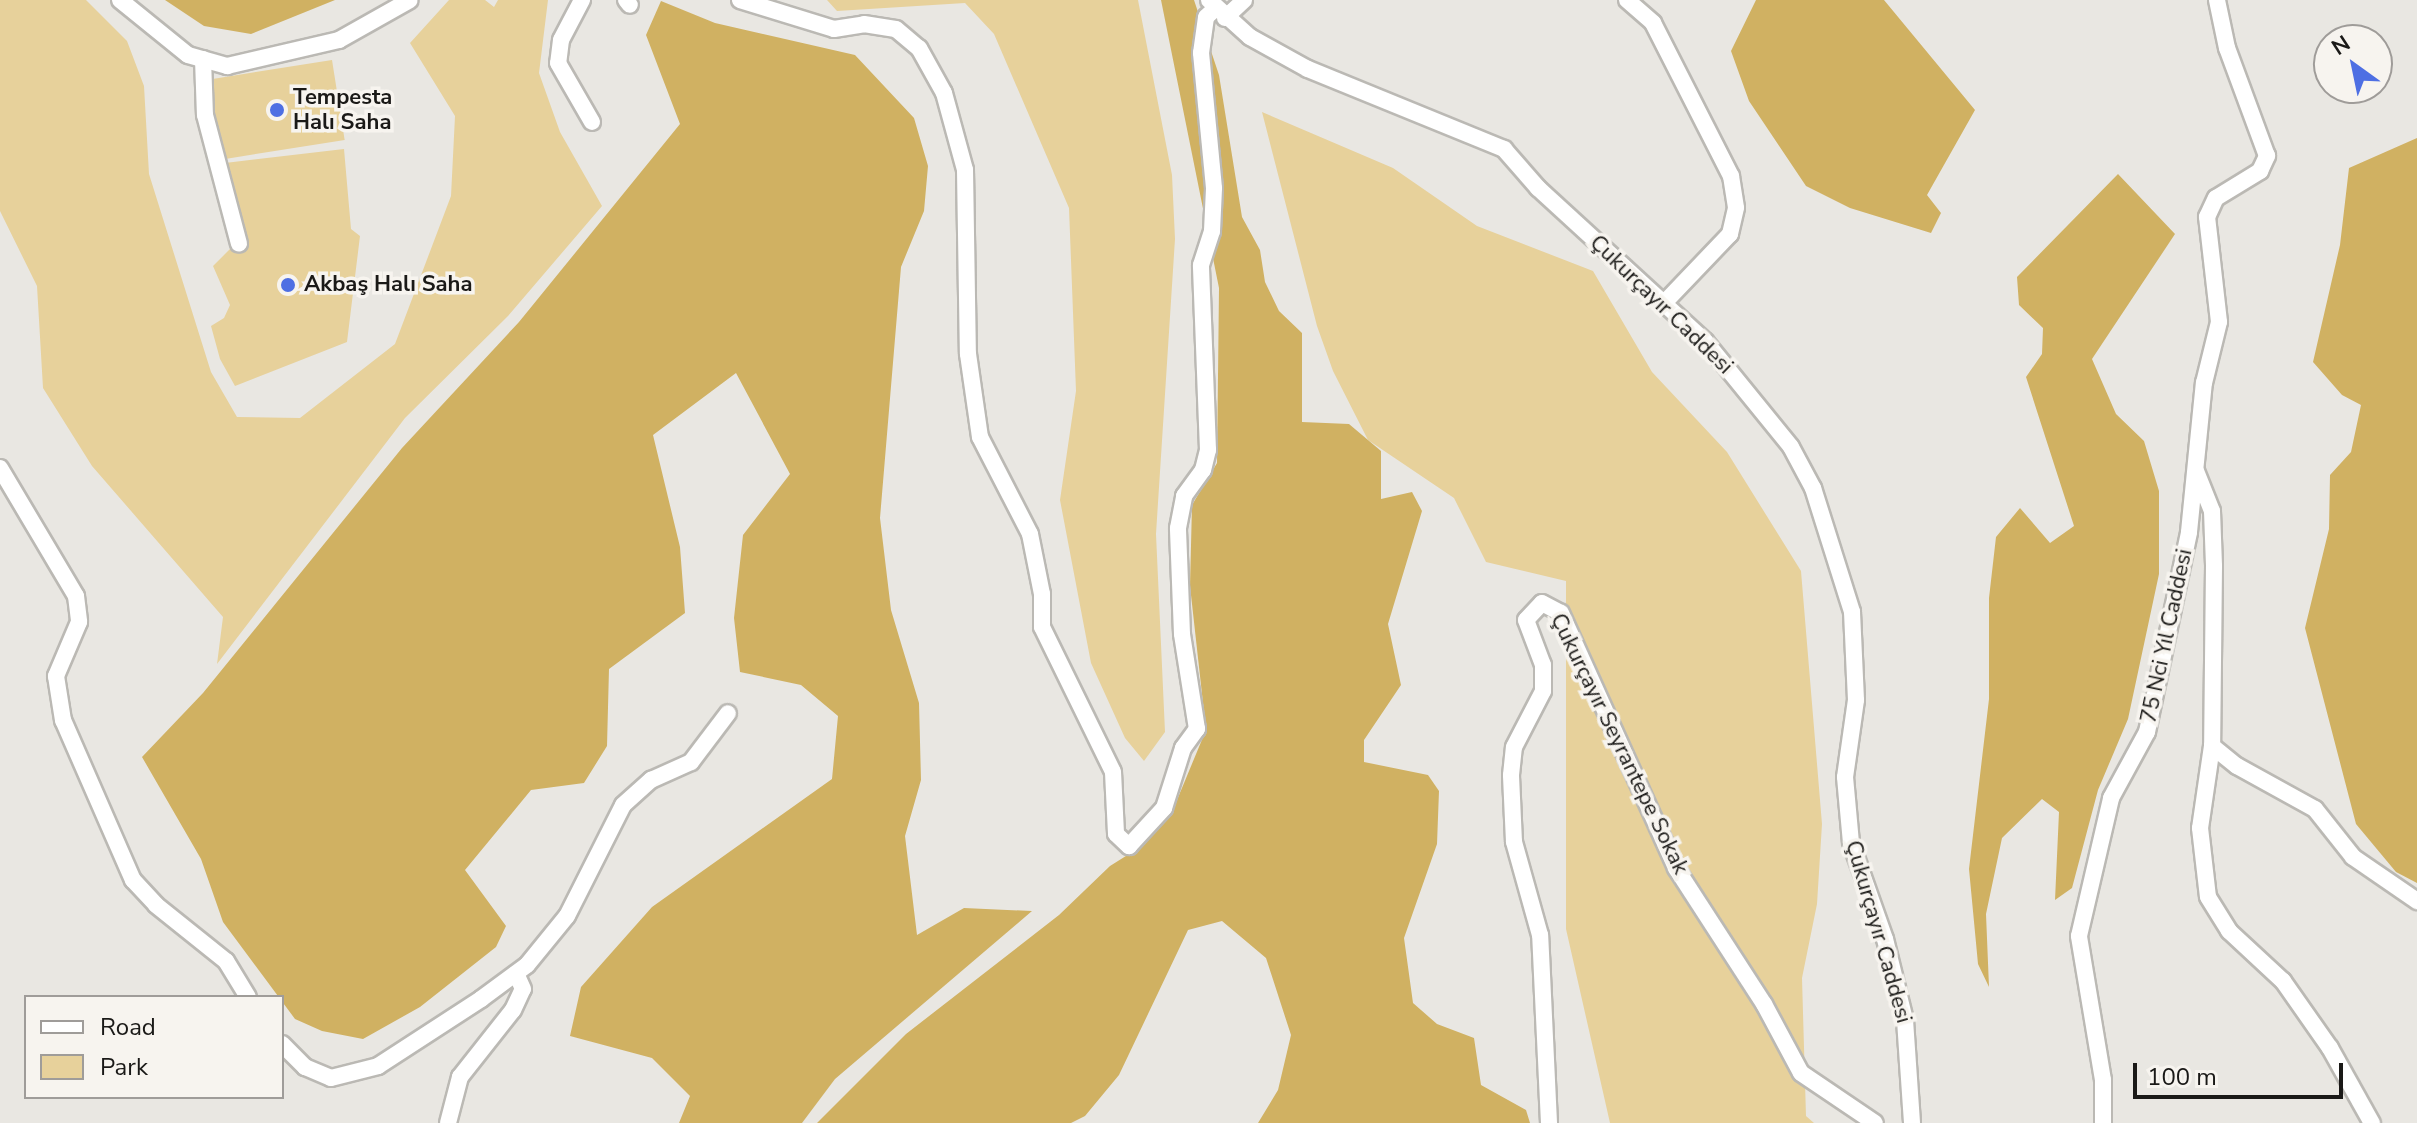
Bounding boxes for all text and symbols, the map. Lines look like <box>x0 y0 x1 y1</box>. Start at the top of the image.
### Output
north arrow <box>2313 24 2393 104</box>
text: N <box>2326 28 2356 63</box>
place label: Tempesta Halı Saha <box>293 84 392 136</box>
marker: Tempesta Halı Saha <box>268 101 286 119</box>
street label: Çukurçayır Caddesi <box>1584 230 1738 380</box>
place label: Akbaş Halı Saha <box>304 272 472 298</box>
marker: Akbaş Halı Saha <box>279 276 297 294</box>
street label: 75 Nci Yıl Caddesi <box>2136 547 2198 725</box>
street label: Çukurçayır Seyrantepe Sokak <box>1544 609 1694 879</box>
street label: Çukurçayır Caddesi <box>1839 838 1917 1026</box>
legend <box>24 995 284 1099</box>
text: Road <box>100 1011 156 1043</box>
scale bar <box>2137 1047 2347 1097</box>
text: Park <box>100 1051 148 1083</box>
text: 100 m <box>2147 1061 2217 1093</box>

